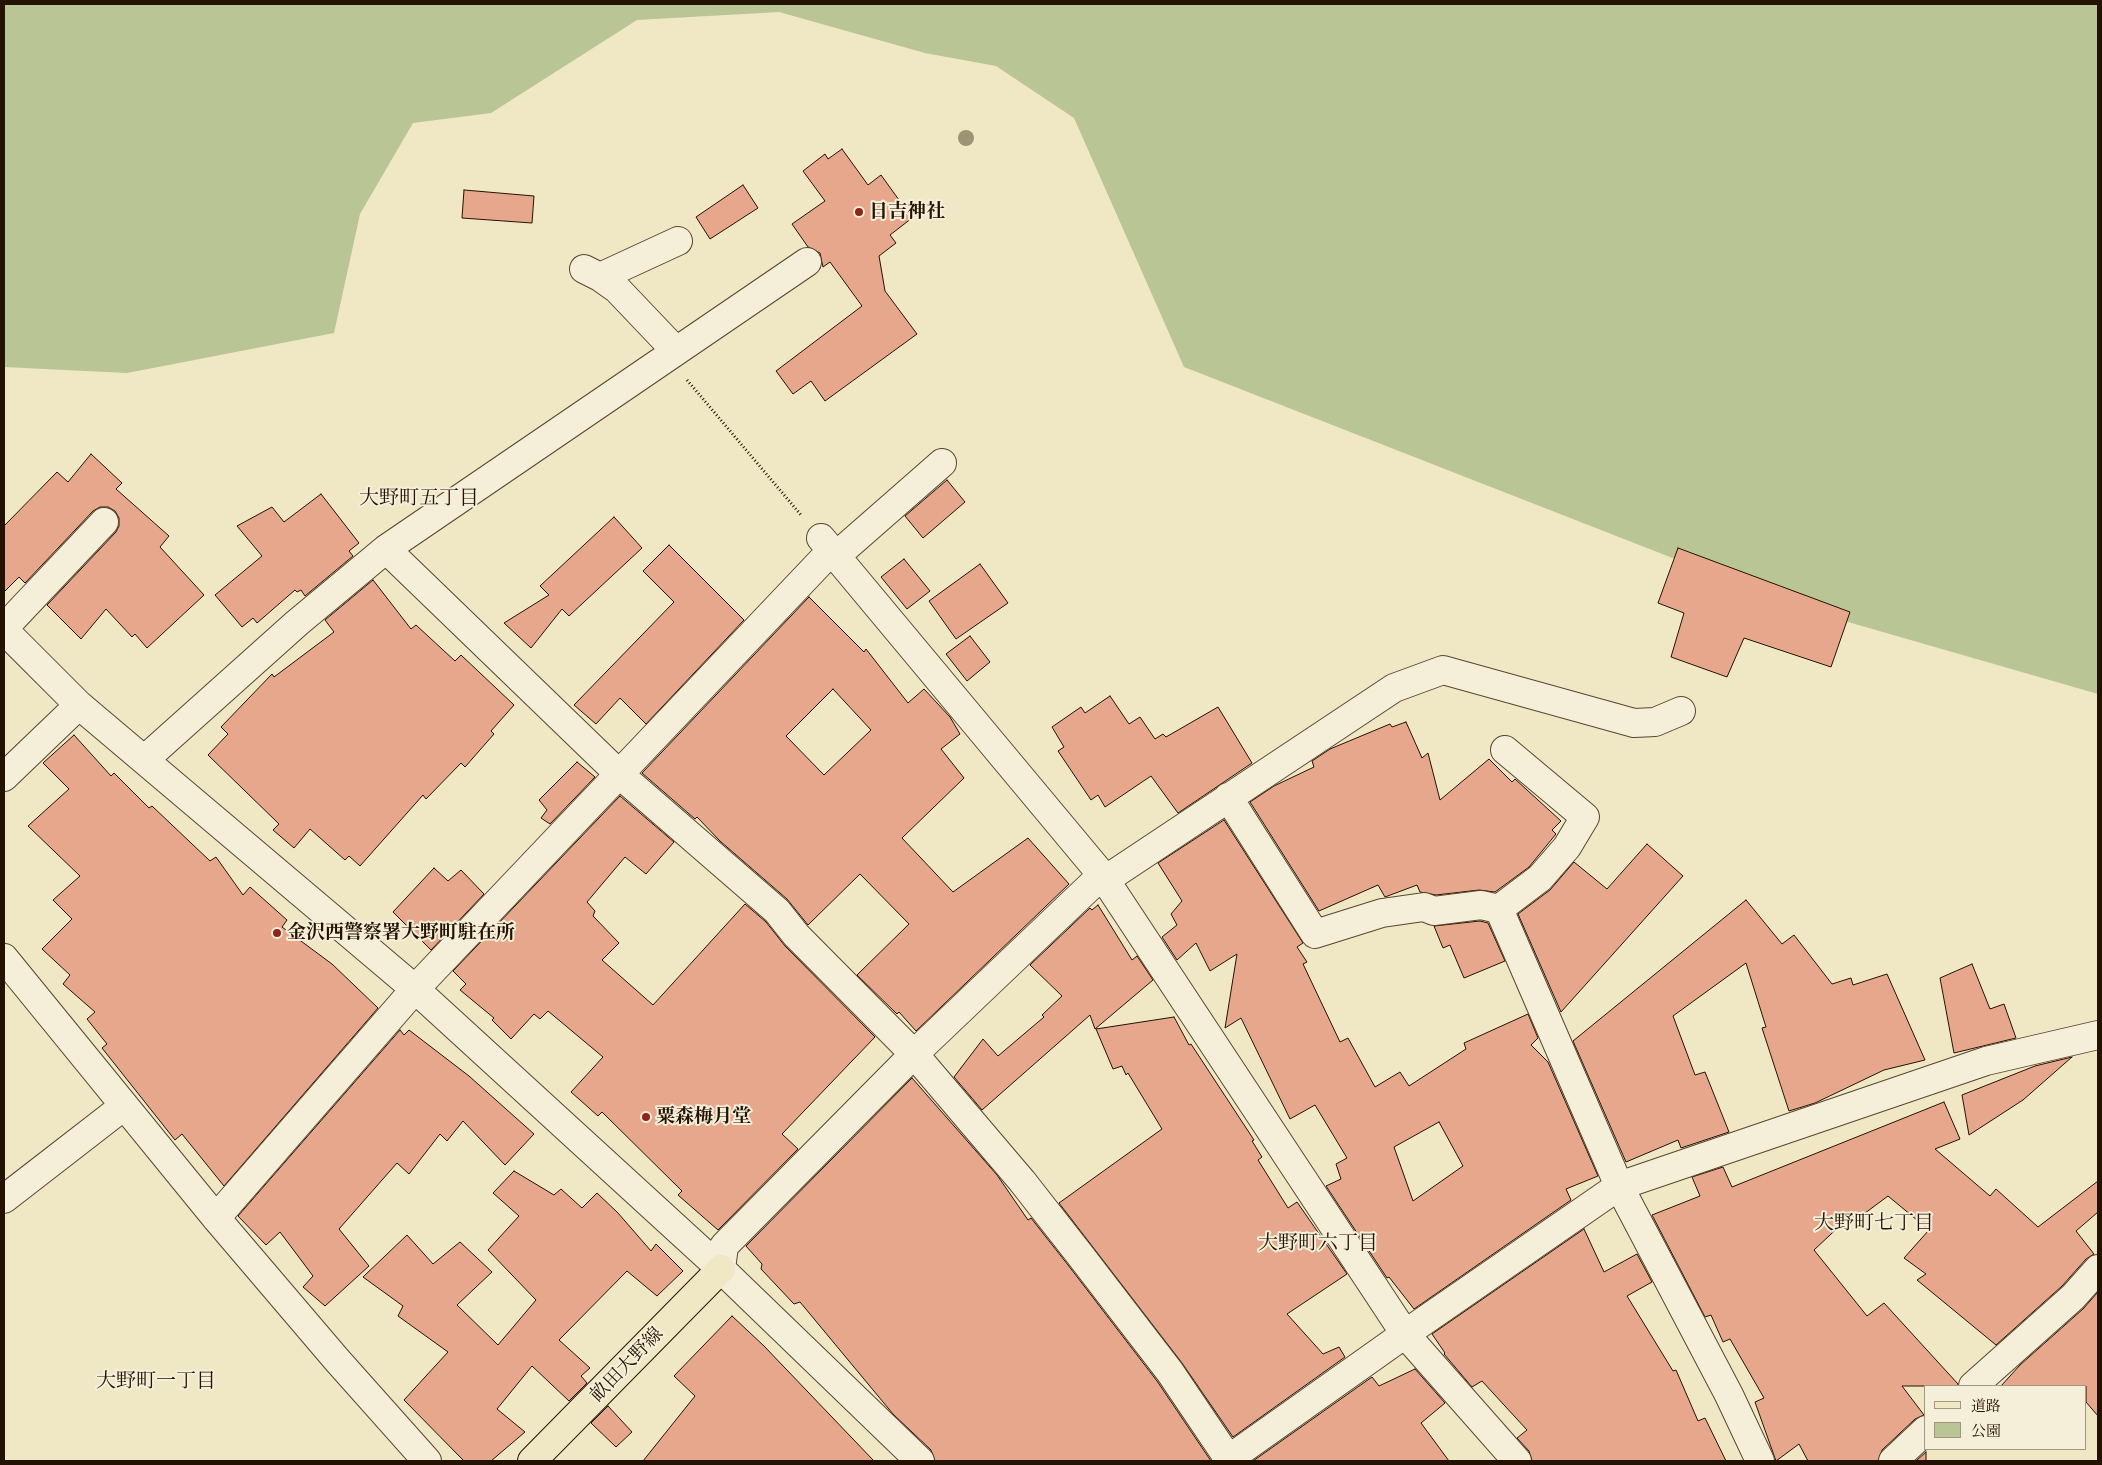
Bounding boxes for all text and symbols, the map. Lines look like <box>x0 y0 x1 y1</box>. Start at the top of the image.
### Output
place label: 日吉神社 <box>869 201 945 223</box>
marker: 日吉神社 <box>853 206 865 218</box>
district label: 大野町五丁目 <box>359 487 479 511</box>
place label: 金沢西警察署大野町駐在所 <box>287 922 515 944</box>
marker: 金沢西警察署大野町駐在所 <box>271 927 283 939</box>
place label: 粟森梅月堂 <box>656 1106 751 1128</box>
marker: 粟森梅月堂 <box>640 1111 652 1123</box>
district label: 大野町七丁目 <box>1814 1212 1934 1236</box>
district label: 大野町六丁目 <box>1258 1232 1378 1256</box>
street label: 畝田大野線 <box>586 1323 668 1407</box>
district label: 大野町一丁目 <box>96 1370 216 1394</box>
legend <box>1924 1385 2087 1450</box>
text: 道路 <box>1971 1396 2001 1415</box>
text: 公園 <box>1971 1421 2001 1440</box>

